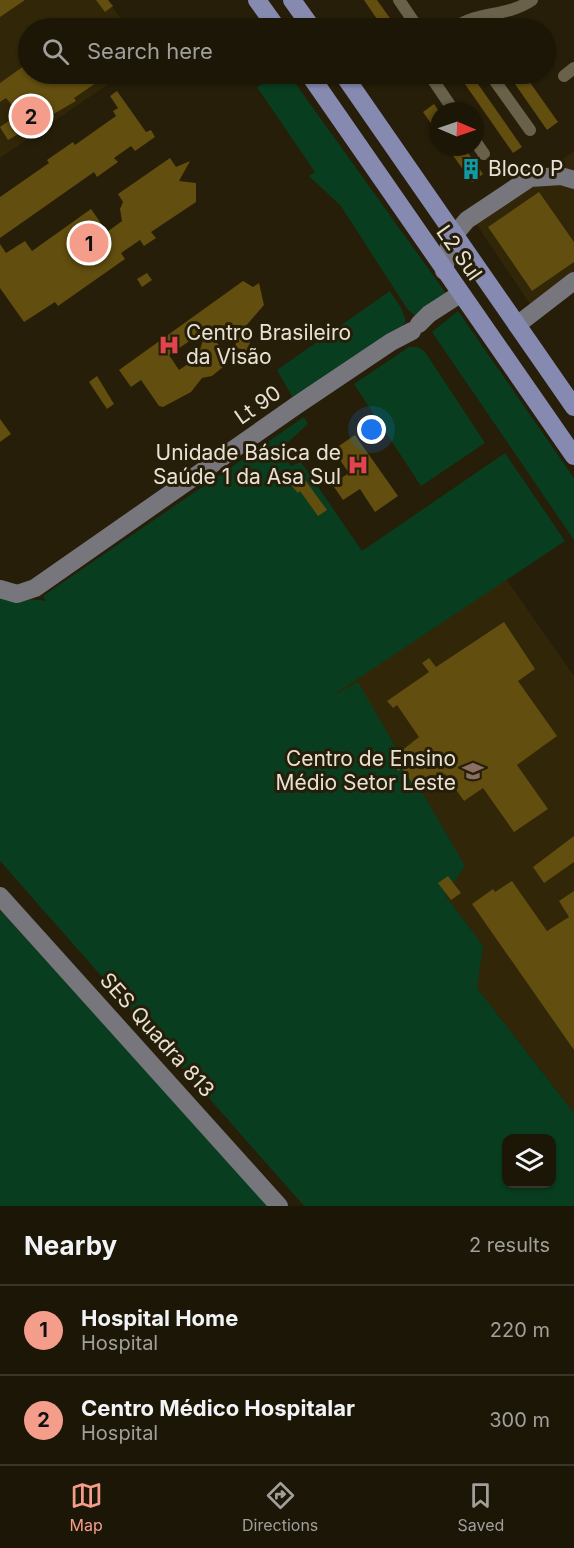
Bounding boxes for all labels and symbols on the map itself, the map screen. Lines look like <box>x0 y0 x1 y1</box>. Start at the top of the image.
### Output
pin: 2 <box>12 94 51 138</box>
north arrow <box>430 102 484 156</box>
place label: Bloco P <box>488 156 563 181</box>
building icon: Bloco P <box>459 157 483 181</box>
pin: 1 <box>70 220 109 266</box>
street label: L2 Sul <box>432 220 487 285</box>
place label: Centro Brasileiro da Visão <box>186 320 351 369</box>
hospital icon: Centro Brasileiro da Visão <box>157 333 181 357</box>
street label: Lt 90 <box>230 380 286 429</box>
your location <box>357 415 386 444</box>
place label: Unidade Básica de Saúde 1 da Asa Sul <box>153 440 341 489</box>
hospital icon: Unidade Básica de Saúde 1 da Asa Sul <box>346 453 370 477</box>
place label: Centro de Ensino Médio Setor Leste <box>275 746 456 795</box>
school or university icon: Centro de Ensino Médio Setor Leste <box>461 759 485 783</box>
street label: SES Quadra 813 <box>95 967 220 1102</box>

